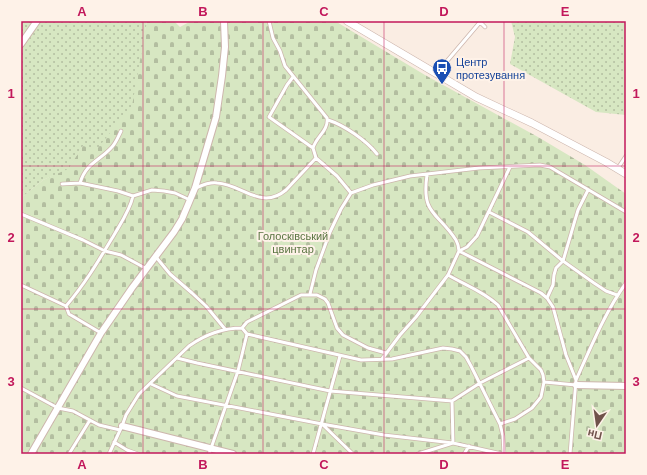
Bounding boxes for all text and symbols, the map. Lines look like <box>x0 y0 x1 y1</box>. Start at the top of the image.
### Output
text: A <box>77 4 87 19</box>
text: B <box>198 4 208 19</box>
text: C <box>319 4 329 19</box>
text: D <box>439 4 449 19</box>
text: E <box>561 4 570 19</box>
place label: Центр протезування <box>456 56 525 81</box>
bus stop icon: Центр протезування <box>431 57 453 85</box>
text: 1 <box>7 86 15 101</box>
text: 1 <box>632 86 640 101</box>
text: 2 <box>7 230 15 245</box>
park label: Голосківський цвинтар <box>258 230 328 255</box>
text: 2 <box>632 230 640 245</box>
text: 3 <box>7 374 15 389</box>
text: 3 <box>632 374 640 389</box>
north arrow <box>577 405 617 445</box>
text: Пн <box>586 427 603 442</box>
text: A <box>77 457 87 472</box>
text: B <box>198 457 208 472</box>
text: C <box>319 457 329 472</box>
text: D <box>439 457 449 472</box>
text: E <box>561 457 570 472</box>

